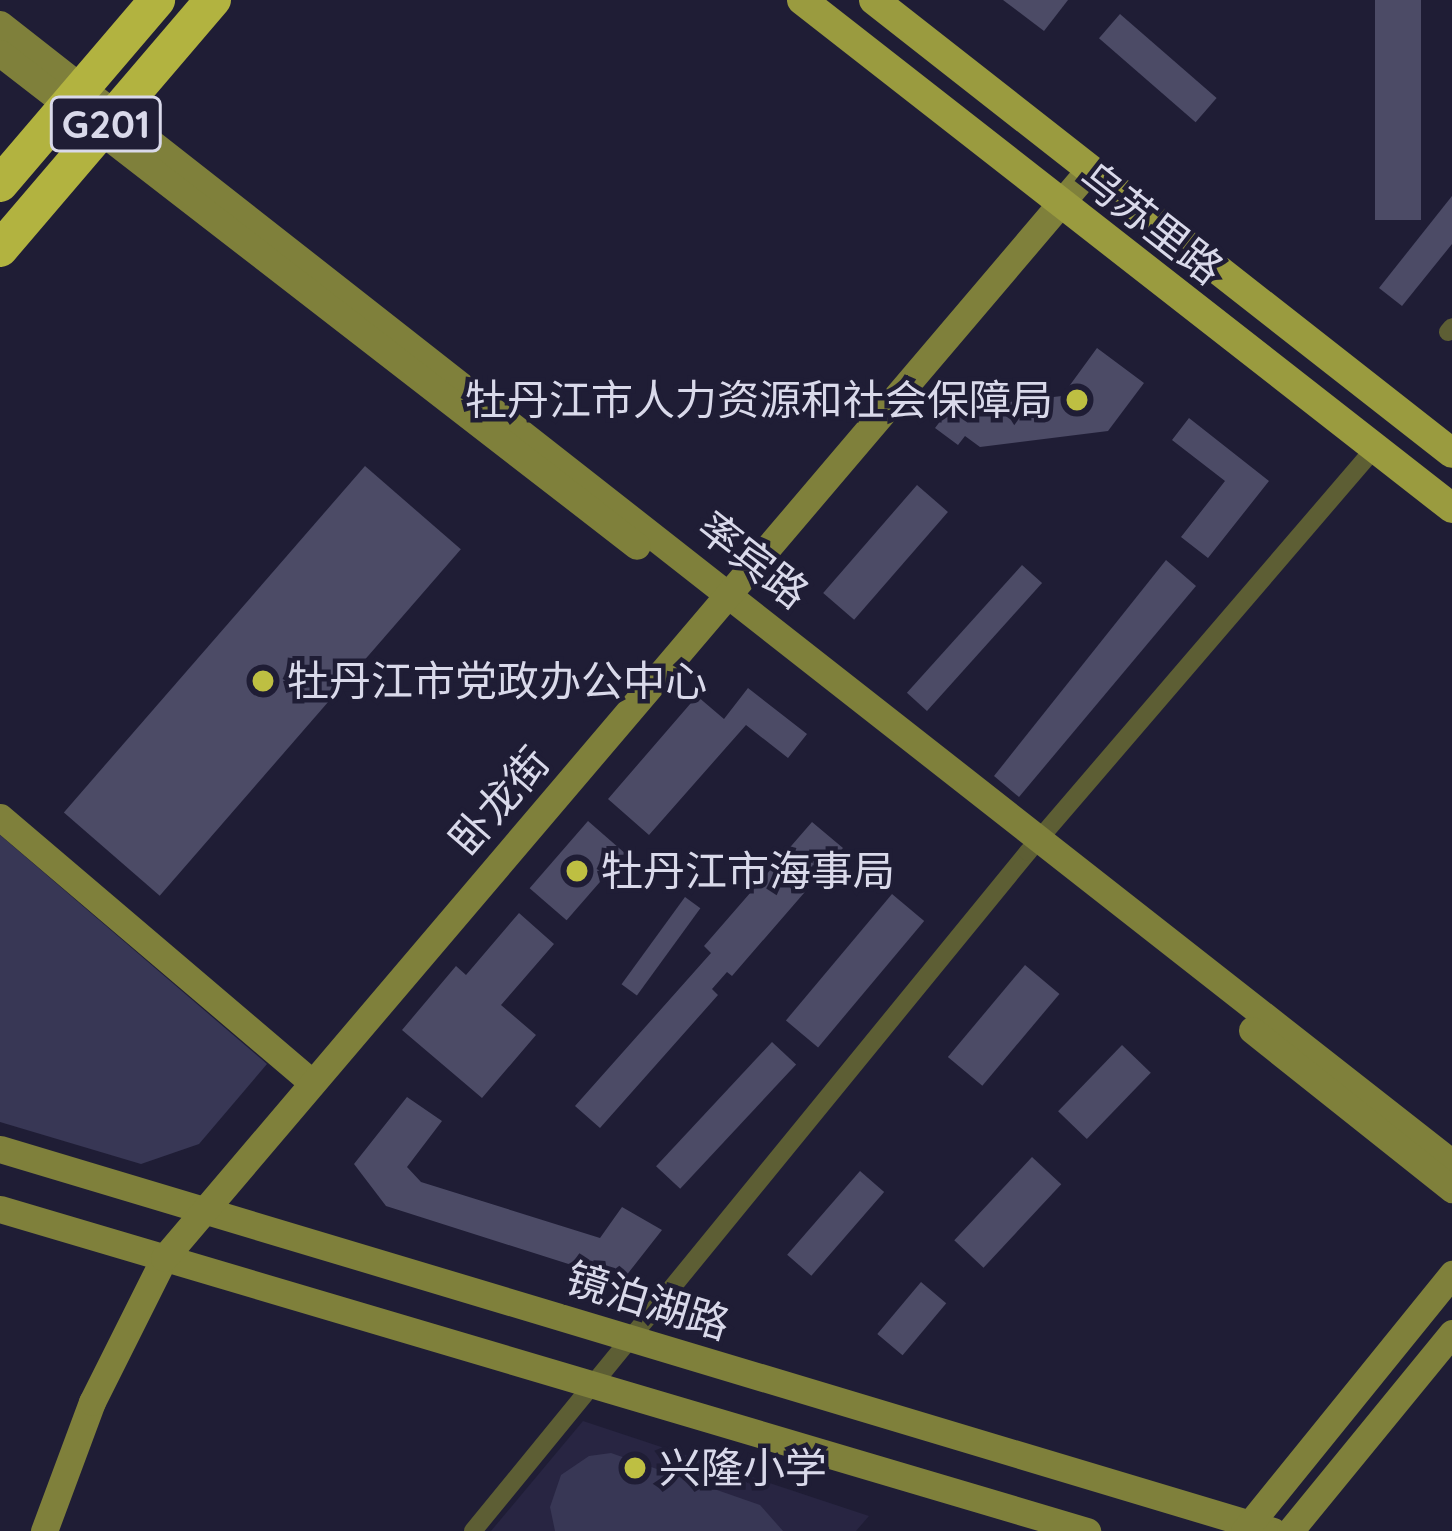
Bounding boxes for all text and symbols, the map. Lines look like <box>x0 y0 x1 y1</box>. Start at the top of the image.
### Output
road number: G201 <box>49 91 163 157</box>
street label: 乌苏里路 <box>1069 151 1233 295</box>
place label: 牡丹江市人力资源和社会保障局 <box>465 375 1053 425</box>
marker: 牡丹江市人力资源和社会保障局 <box>1064 387 1090 413</box>
street label: 率宾路 <box>688 501 818 619</box>
place label: 牡丹江市党政办公中心 <box>287 656 707 706</box>
marker: 牡丹江市党政办公中心 <box>250 668 276 694</box>
street label: 卧龙街 <box>439 737 559 865</box>
place label: 牡丹江市海事局 <box>601 846 895 896</box>
marker: 牡丹江市海事局 <box>564 858 590 884</box>
street label: 镜泊湖路 <box>560 1252 736 1350</box>
place label: 兴隆小学 <box>659 1443 827 1493</box>
marker: 兴隆小学 <box>622 1455 648 1481</box>

